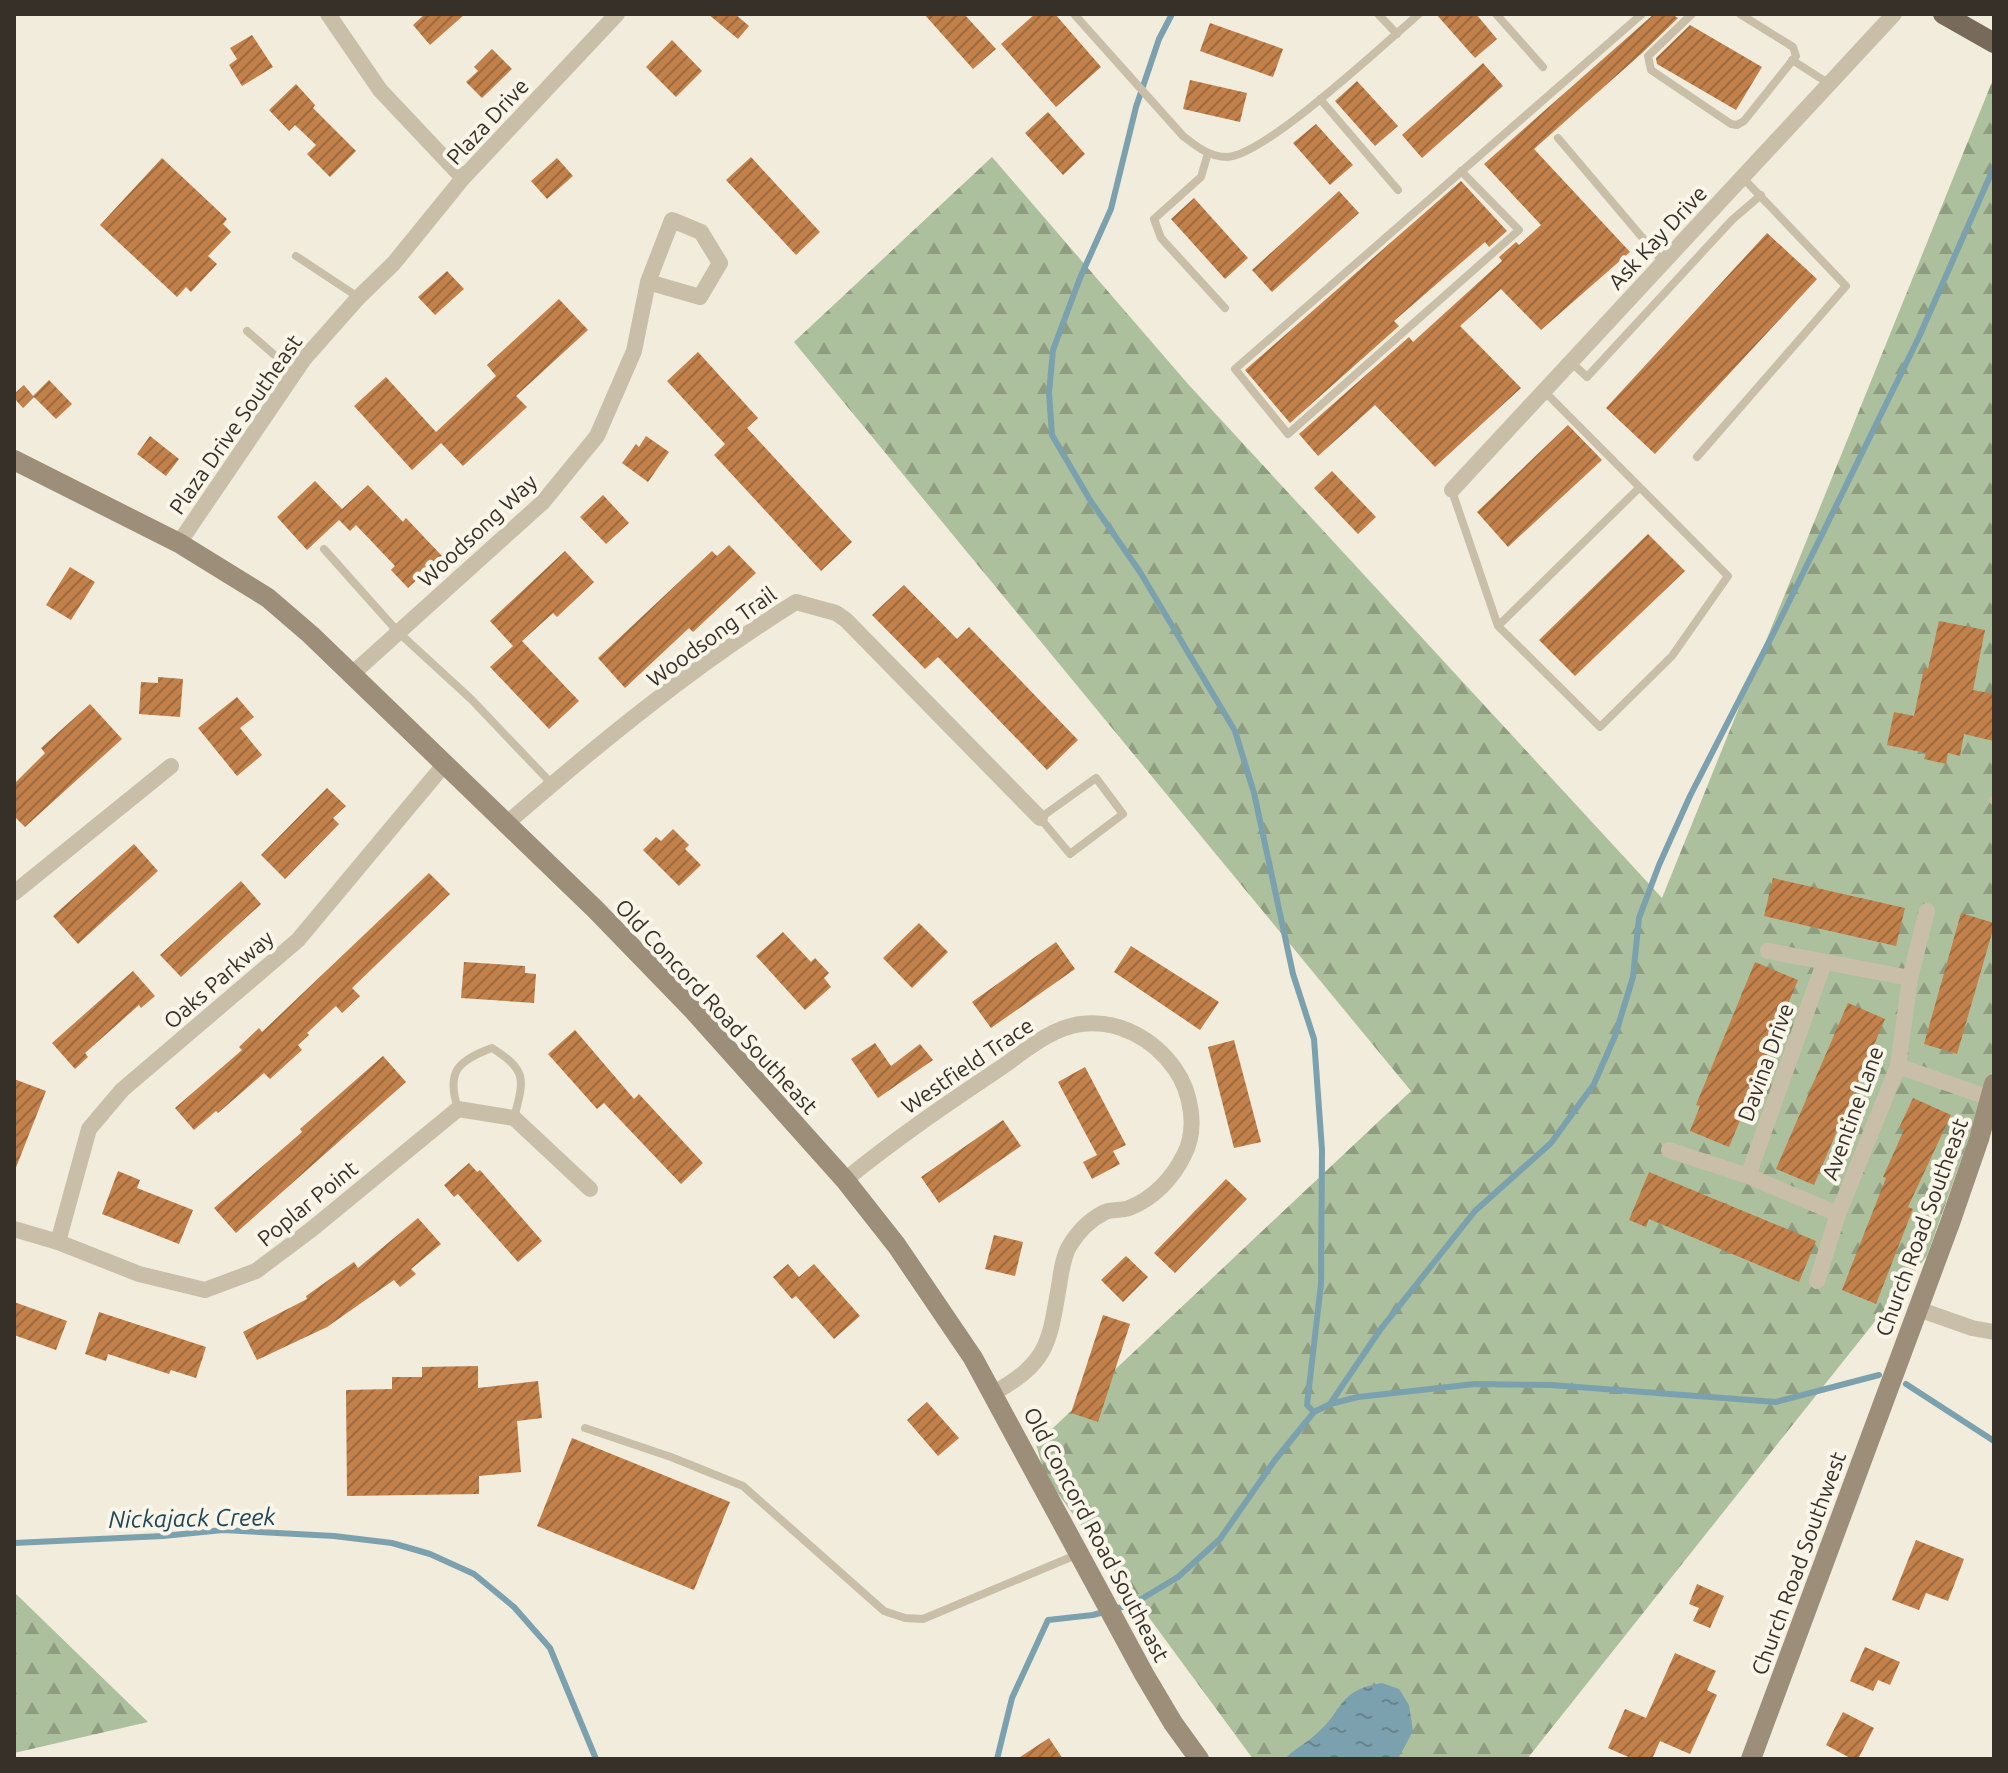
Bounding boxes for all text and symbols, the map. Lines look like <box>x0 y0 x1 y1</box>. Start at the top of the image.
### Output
street label: Plaza Drive <box>441 73 533 169</box>
street label: Ask Kay Drive <box>1603 180 1711 294</box>
street label: Plaza Drive Southeast <box>164 329 307 519</box>
street label: Woodsong Way <box>412 468 542 591</box>
street label: Woodsong Trail <box>642 581 781 691</box>
street label: Old Concord Road Southeast <box>611 893 823 1119</box>
street label: Oaks Parkway <box>158 924 278 1033</box>
street label: Davina Drive <box>1732 1000 1798 1124</box>
street label: Westfield Trace <box>896 1012 1038 1118</box>
street label: Aventine Lane <box>1816 1043 1888 1183</box>
street label: Church Road Southeast <box>1870 1114 1972 1339</box>
street label: Poplar Point <box>252 1155 362 1251</box>
street label: Old Concord Road Southeast <box>1019 1403 1175 1666</box>
street label: Church Road Southwest <box>1746 1447 1850 1678</box>
water label: Nickajack Creek <box>108 1503 277 1533</box>

